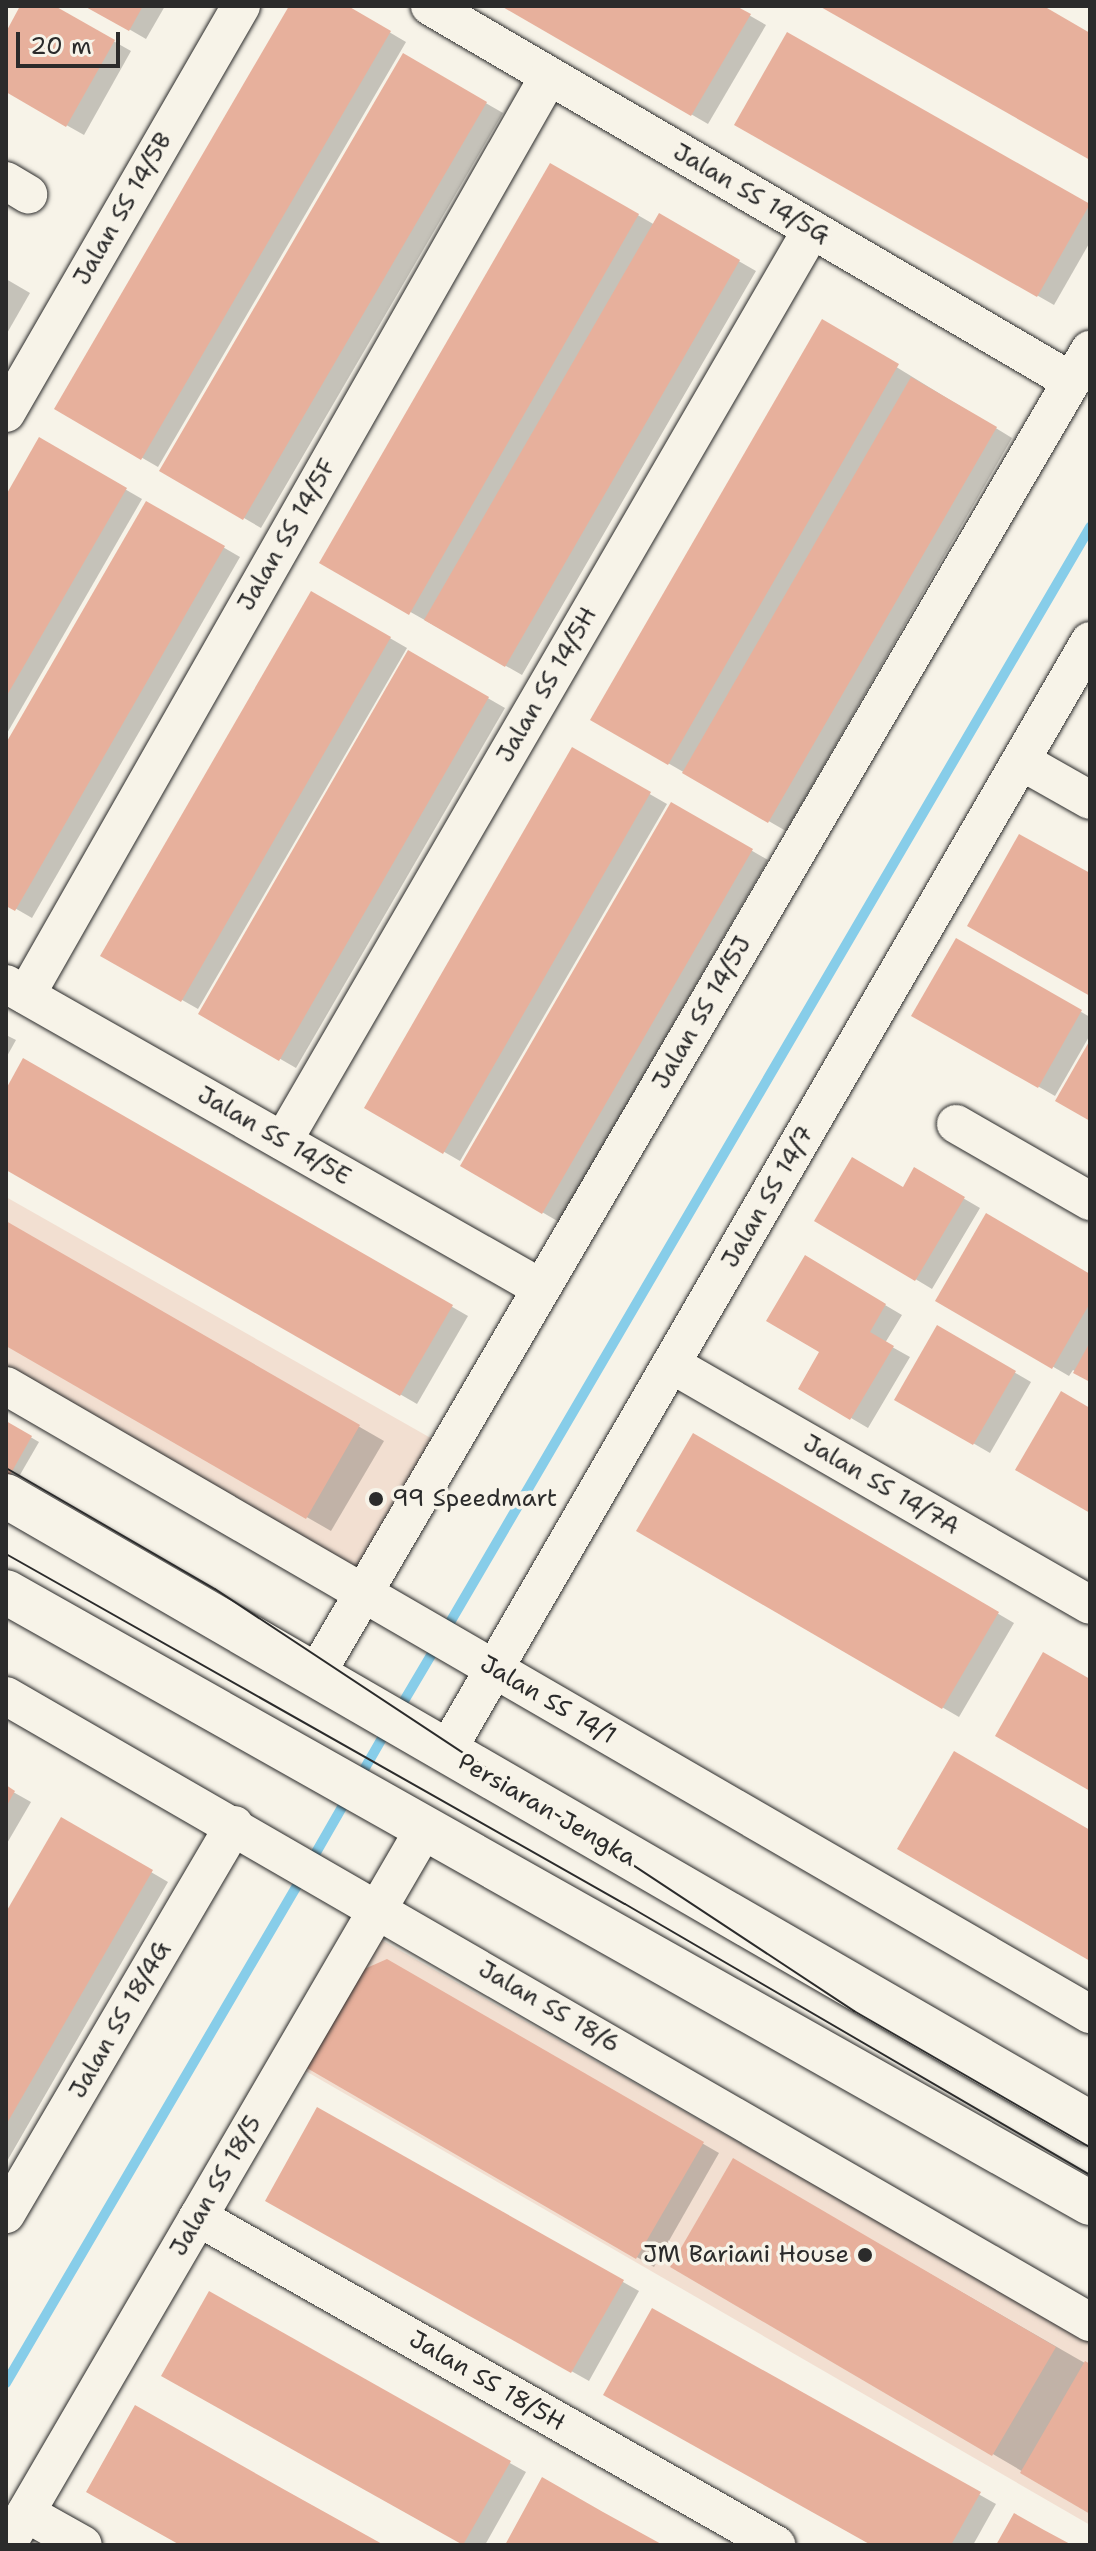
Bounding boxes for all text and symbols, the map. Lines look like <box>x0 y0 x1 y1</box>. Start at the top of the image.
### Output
scale bar <box>20 16 124 66</box>
text: 20 m <box>30 30 92 62</box>
street label: Jalan SS 14/5B <box>68 128 178 290</box>
street label: Jalan SS 14/5G <box>668 138 834 250</box>
street label: Jalan SS 14/5F <box>232 454 342 616</box>
street label: Jalan SS 14/5H <box>491 602 603 768</box>
street label: Jalan SS 14/5J <box>647 932 757 1094</box>
street label: Jalan SS 14/5E <box>192 1080 356 1192</box>
street label: Jalan SS 14/7 <box>716 1121 820 1273</box>
street label: Jalan SS 14/7A <box>798 1429 964 1541</box>
place label: 99 Speedmart <box>392 1485 557 1513</box>
marker: 99 Speedmart <box>367 1490 385 1508</box>
street label: Jalan SS 14/1 <box>475 1649 621 1751</box>
street label: Persiaran Jengka <box>453 1747 641 1873</box>
street label: Jalan SS 18/4G <box>63 1936 177 2104</box>
street label: Jalan SS 18/6 <box>473 1955 625 2059</box>
street label: Jalan SS 18/5 <box>164 2111 268 2261</box>
place label: JM Bariani House <box>643 2241 849 2269</box>
marker: JM Bariani House <box>856 2246 874 2264</box>
street label: Jalan SS 18/5H <box>404 2325 570 2437</box>

